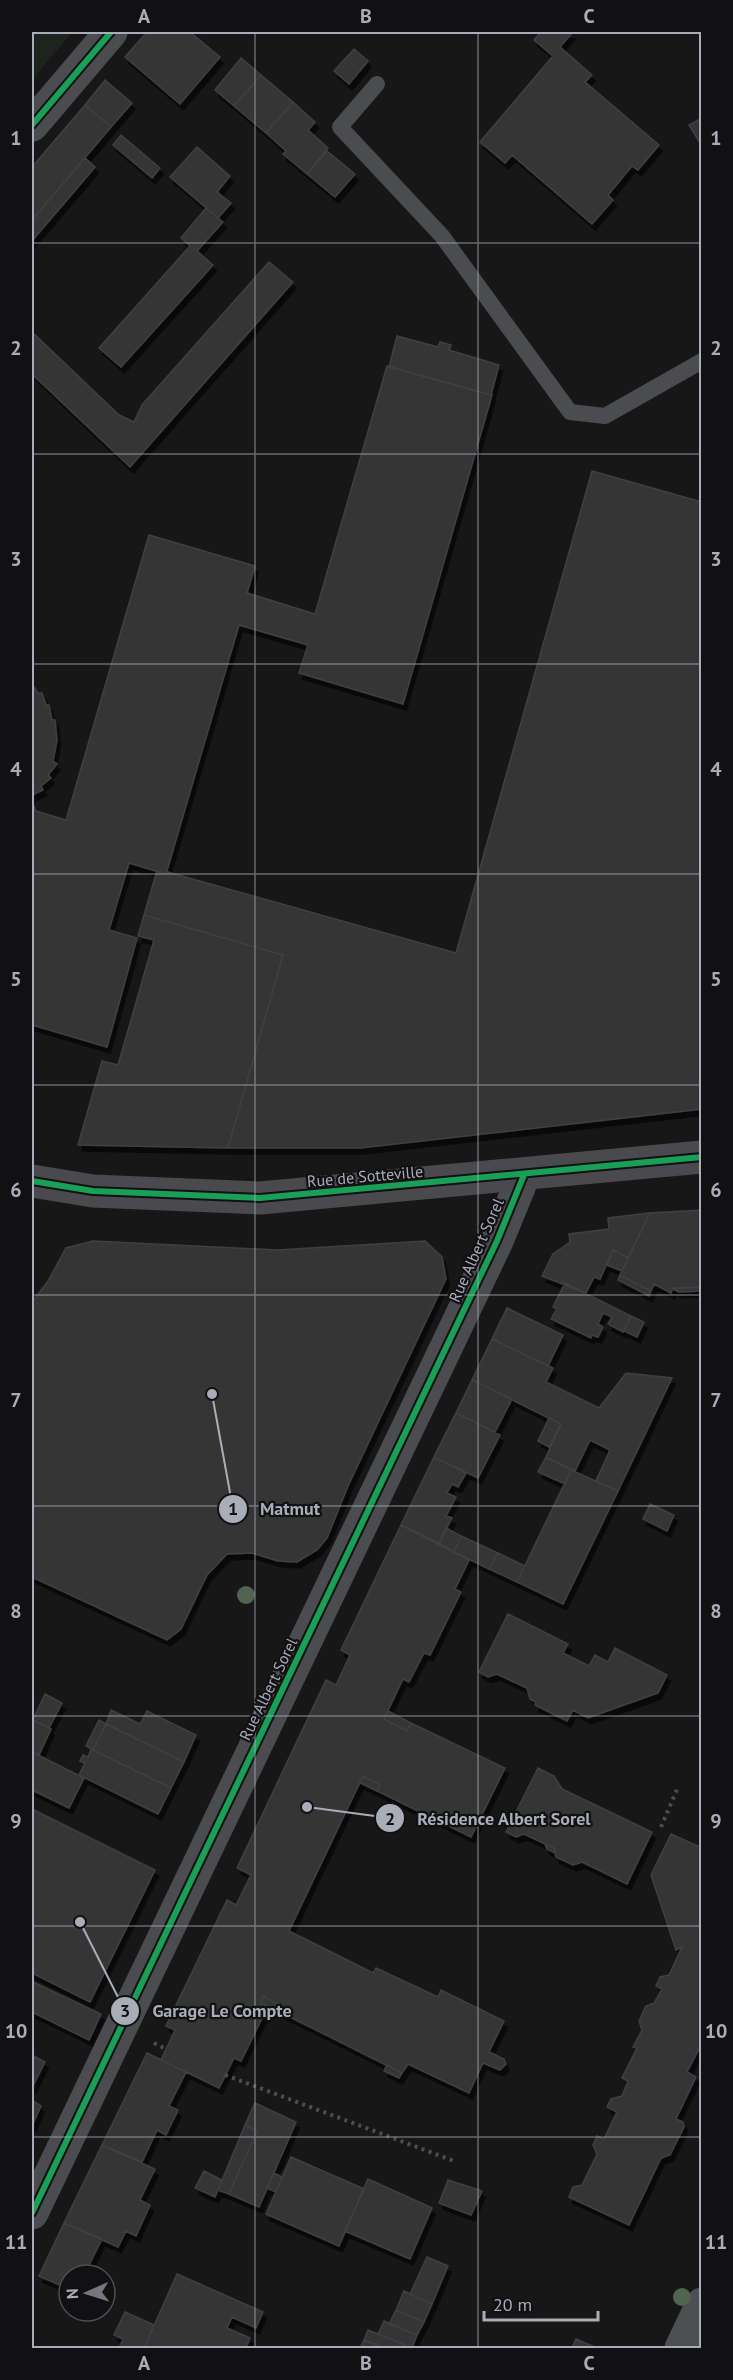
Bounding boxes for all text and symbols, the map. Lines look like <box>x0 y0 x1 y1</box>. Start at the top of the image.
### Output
text: A <box>138 3 151 29</box>
text: B <box>360 3 372 29</box>
text: C <box>583 3 595 29</box>
text: 1 <box>10 125 22 151</box>
text: 1 <box>710 125 722 151</box>
text: 2 <box>10 335 22 361</box>
text: 2 <box>710 335 722 361</box>
text: 3 <box>10 546 22 572</box>
text: 3 <box>710 546 722 572</box>
text: 4 <box>10 756 22 782</box>
text: 4 <box>710 756 722 782</box>
text: 5 <box>10 966 22 992</box>
text: 5 <box>710 966 722 992</box>
street label: Rue de Sotteville <box>306 1161 424 1191</box>
text: 6 <box>10 1177 22 1203</box>
text: 6 <box>710 1177 722 1203</box>
street label: Rue Albert Sorel <box>444 1195 508 1305</box>
text: 7 <box>10 1387 22 1413</box>
text: 7 <box>710 1387 722 1413</box>
callout: Matmut <box>218 1491 332 1527</box>
text: 1 <box>228 1497 238 1520</box>
text: Matmut <box>260 1497 321 1520</box>
text: 8 <box>10 1598 22 1624</box>
text: 8 <box>710 1598 722 1624</box>
street label: Rue Albert Sorel <box>235 1634 302 1744</box>
callout: Résidence Albert Sorel <box>375 1800 603 1836</box>
text: 2 <box>385 1807 395 1830</box>
text: Résidence Albert Sorel <box>417 1807 591 1830</box>
text: 9 <box>10 1808 22 1834</box>
text: 9 <box>710 1808 722 1834</box>
callout: Garage Le Compte <box>110 1993 304 2029</box>
text: 3 <box>120 1999 130 2022</box>
text: Garage Le Compte <box>152 1999 292 2022</box>
text: 10 <box>5 2018 27 2044</box>
text: 10 <box>705 2018 727 2044</box>
text: 11 <box>5 2229 27 2255</box>
text: 11 <box>705 2229 727 2255</box>
north arrow <box>57 2263 117 2323</box>
scale bar <box>484 2284 598 2322</box>
text: N <box>62 2288 82 2300</box>
text: 20 m <box>493 2293 532 2316</box>
text: A <box>138 2350 151 2376</box>
text: B <box>360 2350 372 2376</box>
text: C <box>583 2350 595 2376</box>

